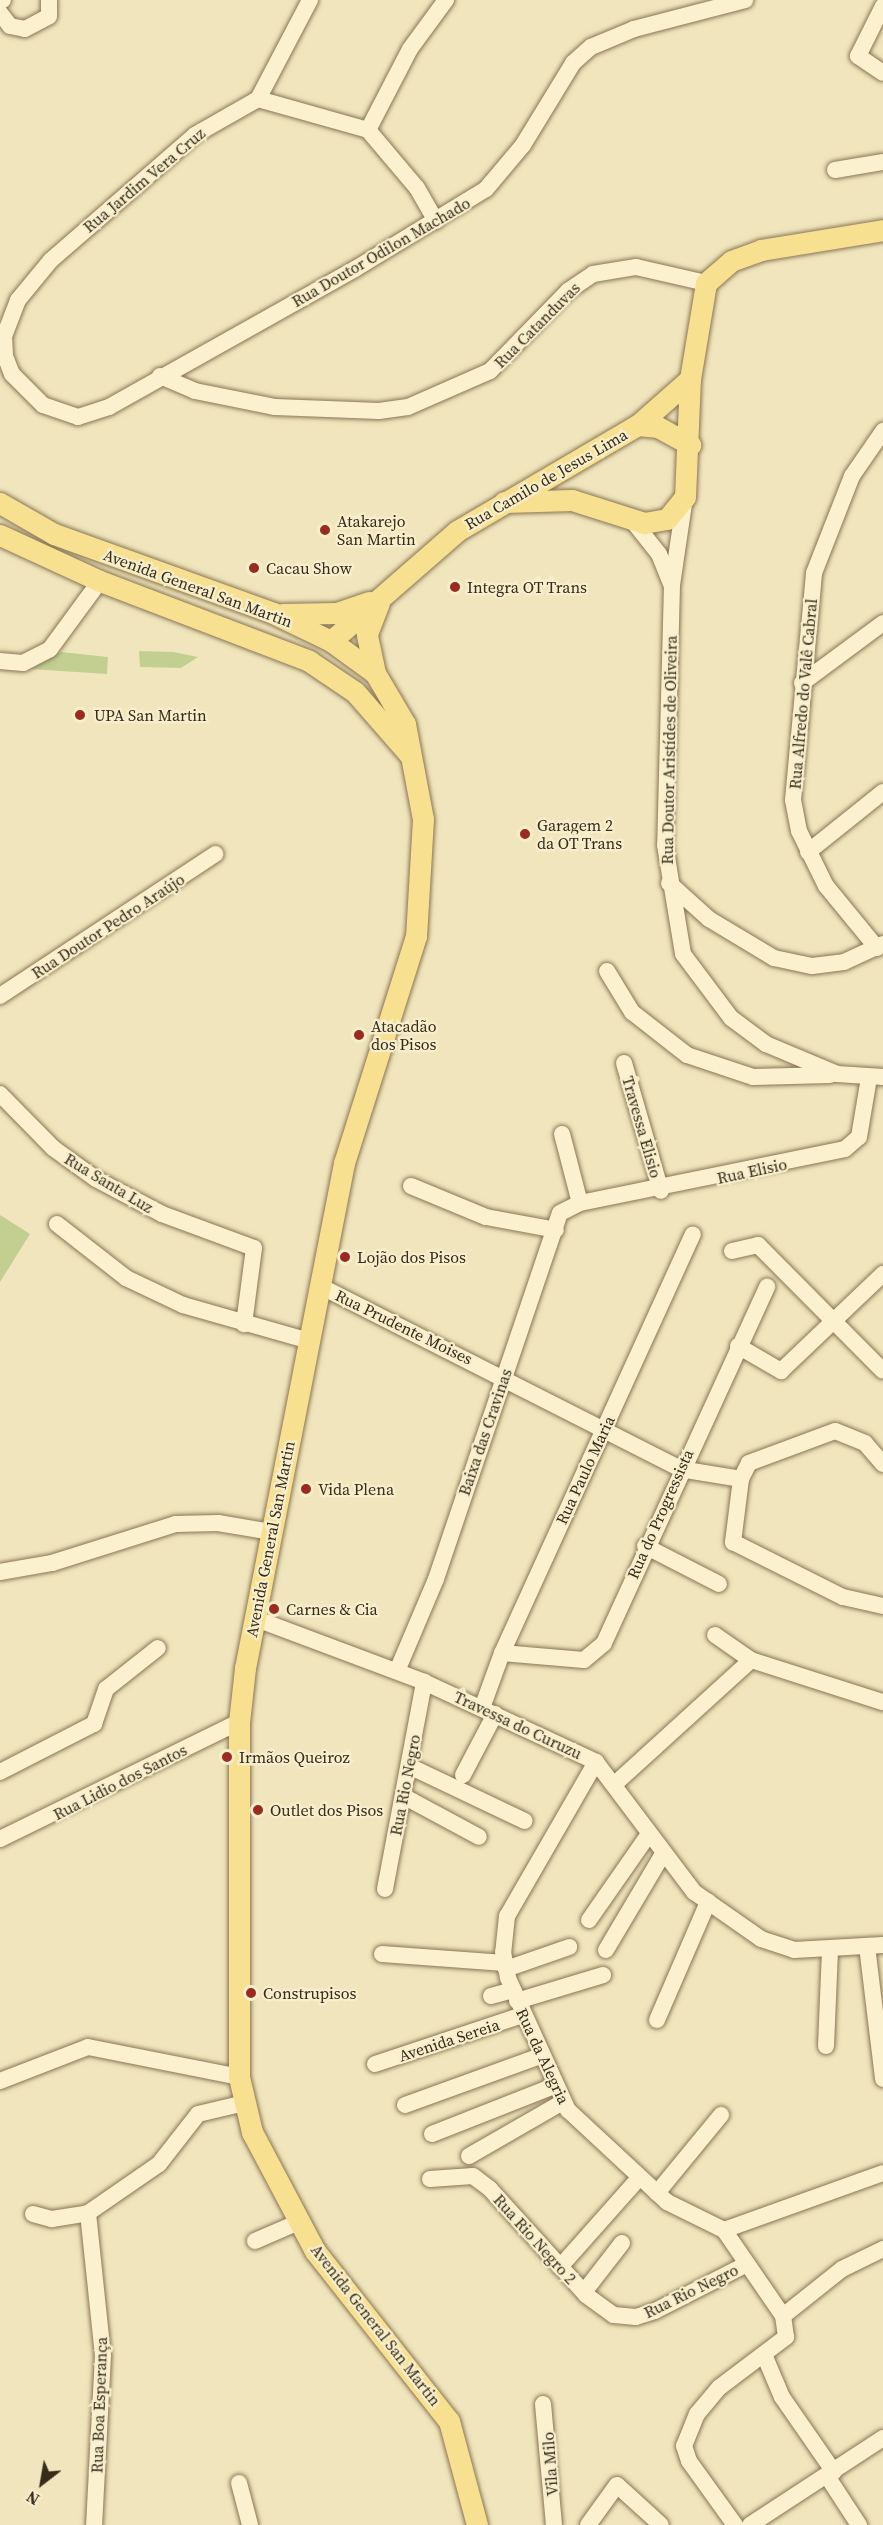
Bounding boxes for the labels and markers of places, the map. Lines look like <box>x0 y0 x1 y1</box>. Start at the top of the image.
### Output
place label: Atakarejo San Martin <box>337 511 416 549</box>
marker: Atakarejo San Martin <box>318 523 332 537</box>
place label: Cacau Show <box>266 558 352 578</box>
marker: Cacau Show <box>247 561 261 575</box>
place label: Integra OT Trans <box>467 577 588 597</box>
marker: Integra OT Trans <box>448 580 462 594</box>
place label: UPA San Martin <box>94 705 207 725</box>
marker: UPA San Martin <box>71 706 89 724</box>
place label: Garagem 2 da OT Trans <box>537 815 623 853</box>
marker: Garagem 2 da OT Trans <box>518 827 532 841</box>
place label: Atacadão dos Pisos <box>371 1016 437 1054</box>
marker: Atacadão dos Pisos <box>352 1028 366 1042</box>
place label: Lojão dos Pisos <box>357 1247 466 1267</box>
marker: Lojão dos Pisos <box>338 1250 352 1264</box>
place label: Vida Plena <box>318 1479 394 1499</box>
marker: Vida Plena <box>299 1482 313 1496</box>
place label: Carnes & Cia <box>286 1599 378 1619</box>
marker: Carnes & Cia <box>267 1602 281 1616</box>
place label: Irmãos Queiroz <box>239 1747 350 1767</box>
marker: Irmãos Queiroz <box>220 1750 234 1764</box>
place label: Outlet dos Pisos <box>270 1800 383 1820</box>
marker: Outlet dos Pisos <box>251 1803 265 1817</box>
place label: Construpisos <box>263 1983 356 2003</box>
marker: Construpisos <box>244 1986 258 2000</box>

